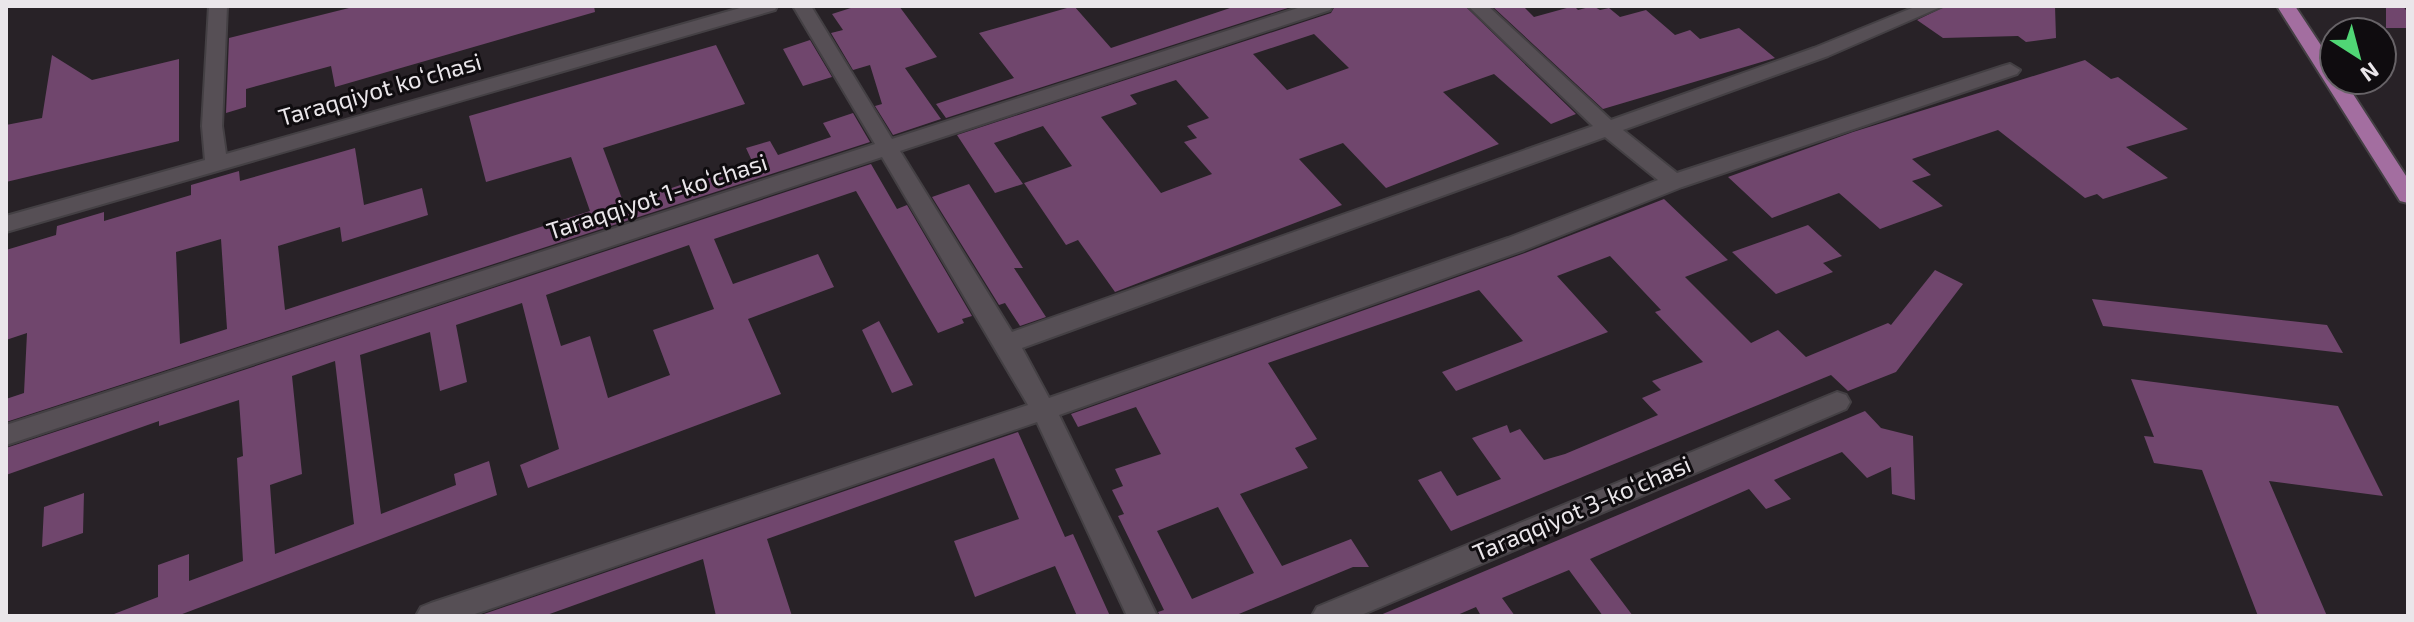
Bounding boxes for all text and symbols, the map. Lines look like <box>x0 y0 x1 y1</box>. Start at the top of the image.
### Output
north arrow <box>2318 16 2398 96</box>
street label: Taraqqiyot koʻchasi <box>275 46 484 131</box>
text: N <box>2356 58 2384 88</box>
street label: Taraqqiyot 1-koʻchasi <box>543 146 770 245</box>
street label: Taraqqiyot 3-koʻchasi <box>1468 449 1695 567</box>

